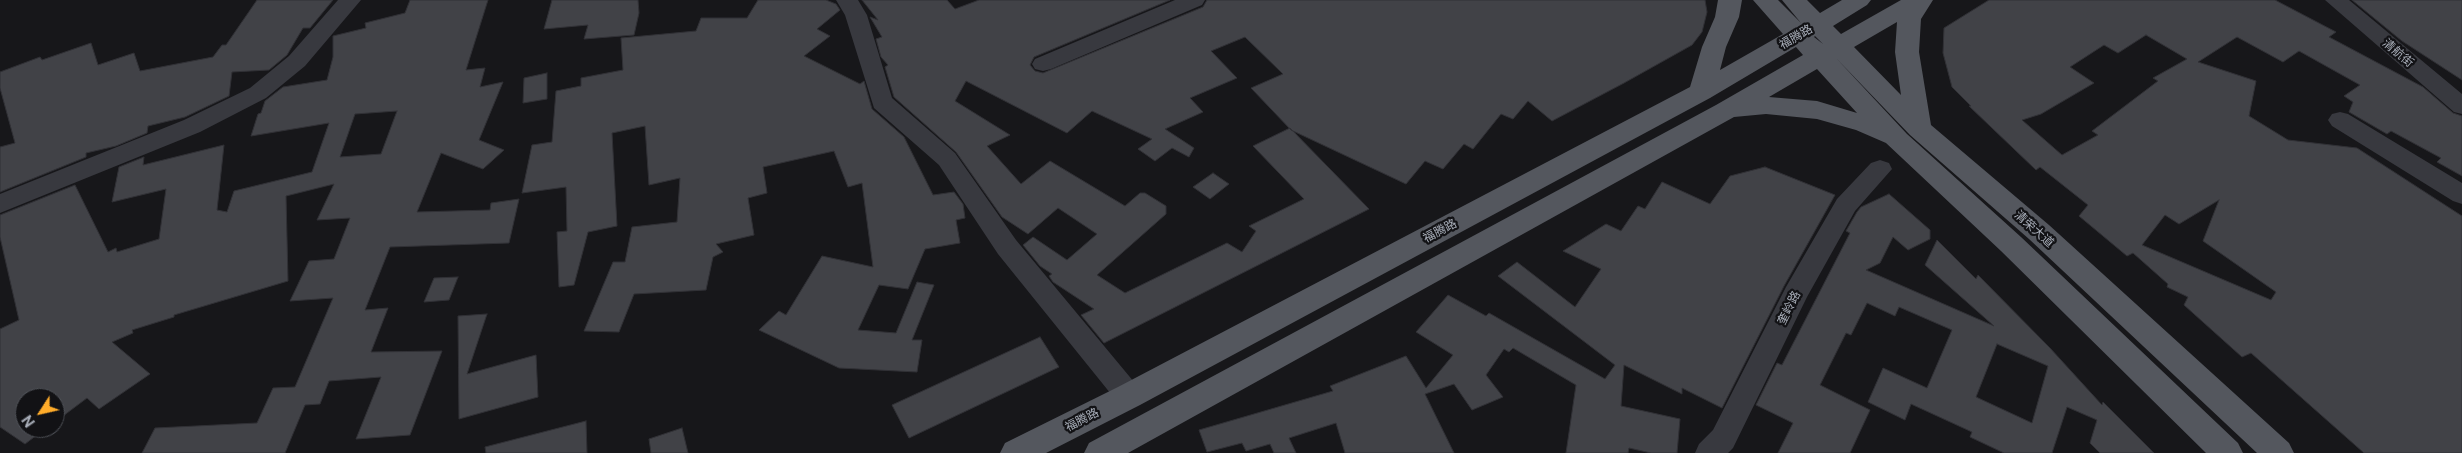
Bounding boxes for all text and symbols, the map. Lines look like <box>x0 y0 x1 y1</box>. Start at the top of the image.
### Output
street label: 福腾路 <box>1777 22 1815 52</box>
street label: 清航街 <box>2380 36 2416 70</box>
street label: 清荣大道 <box>2011 208 2057 250</box>
street label: 福腾路 <box>1421 216 1459 246</box>
street label: 奎岭路 <box>1774 289 1804 327</box>
north arrow <box>15 388 65 438</box>
street label: 福腾路 <box>1063 405 1101 435</box>
text: N <box>19 412 38 430</box>

